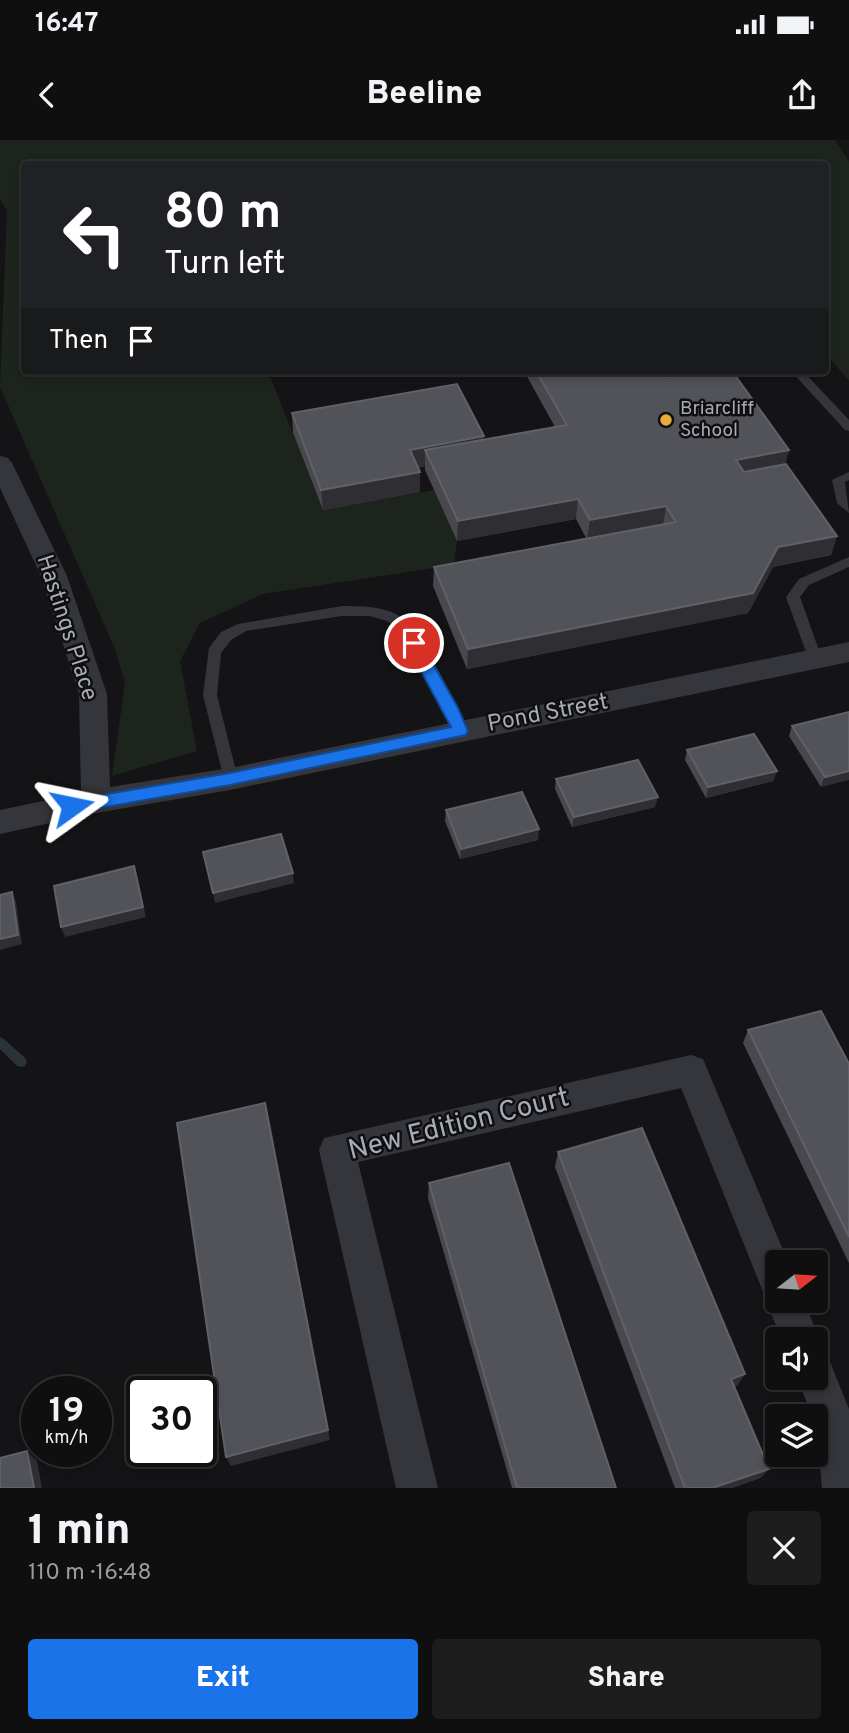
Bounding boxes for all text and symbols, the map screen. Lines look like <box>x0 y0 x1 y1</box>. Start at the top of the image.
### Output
text: 16:47 <box>35 8 98 41</box>
text: Beeline <box>367 75 482 115</box>
icon: back <box>28 76 66 114</box>
icon: share <box>783 76 821 114</box>
text: 80 m <box>164 184 281 246</box>
icon: left <box>49 189 140 280</box>
text: Turn left <box>164 245 285 285</box>
icon: arrive <box>122 322 160 360</box>
text: Then <box>49 325 108 358</box>
place label: Briarcliff School <box>680 397 754 443</box>
marker: Briarcliff School <box>658 412 674 428</box>
street label: Hastings Place <box>29 551 103 705</box>
pin <box>384 613 444 673</box>
icon: arrive <box>395 624 433 662</box>
street label: Pond Street <box>485 688 611 740</box>
position arrow <box>35 769 109 843</box>
street label: New Edition Court <box>345 1080 573 1170</box>
north arrow <box>765 1250 828 1312</box>
map controls <box>765 1250 828 1467</box>
button: sound <box>765 1327 828 1390</box>
speed limit sign: 30 <box>126 1376 217 1467</box>
text: 19 <box>49 1390 84 1434</box>
button: layers <box>765 1404 828 1467</box>
text: km/h <box>45 1427 88 1450</box>
text: 1 min <box>28 1506 131 1559</box>
button: close <box>747 1511 821 1585</box>
text: 110 m · 16:48 <box>28 1559 151 1588</box>
button: Exit <box>28 1639 418 1719</box>
button: Share <box>432 1639 821 1719</box>

